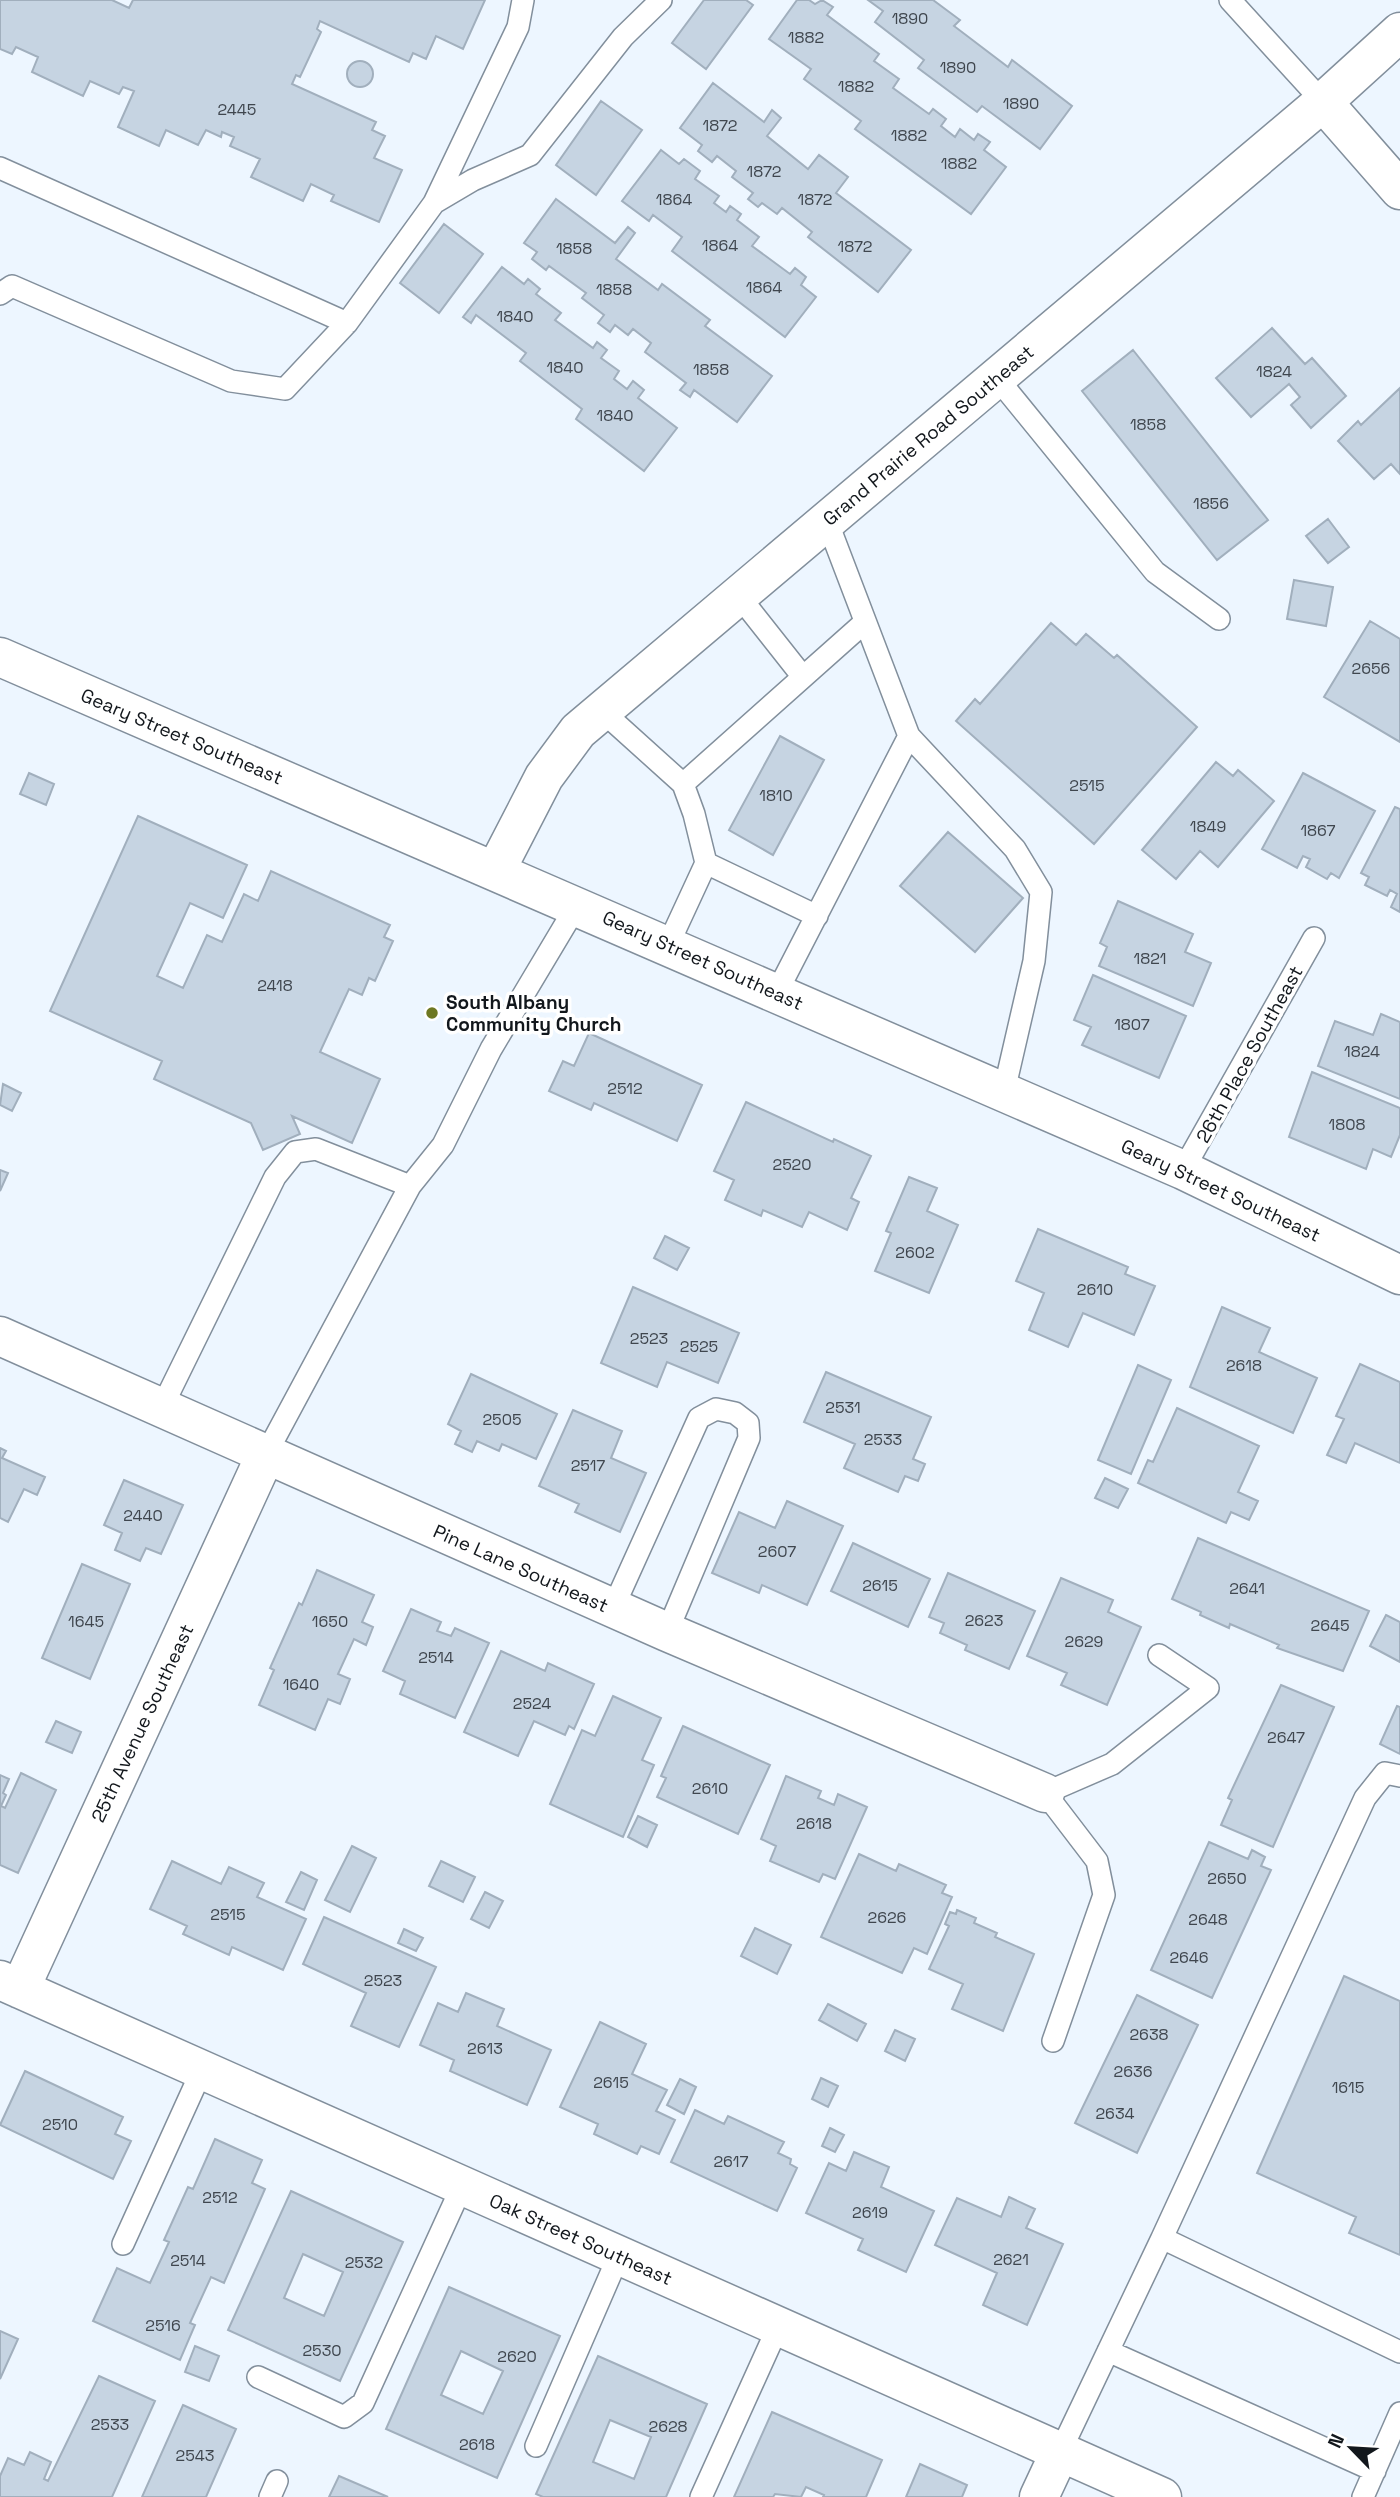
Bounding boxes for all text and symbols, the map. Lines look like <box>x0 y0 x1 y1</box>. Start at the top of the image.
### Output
house number: 1890 <box>892 8 928 29</box>
house number: 1882 <box>788 27 824 48</box>
house number: 1890 <box>940 57 976 78</box>
house number: 1882 <box>838 76 874 97</box>
house number: 1890 <box>1003 93 1039 114</box>
house number: 2445 <box>218 99 256 120</box>
house number: 1872 <box>703 115 738 136</box>
house number: 1882 <box>891 125 927 146</box>
house number: 1882 <box>941 153 977 174</box>
house number: 1872 <box>747 161 782 182</box>
house number: 1864 <box>656 189 692 210</box>
house number: 1872 <box>798 189 833 210</box>
house number: 1864 <box>702 235 738 256</box>
house number: 1872 <box>838 236 873 257</box>
house number: 1858 <box>556 238 592 259</box>
house number: 1864 <box>746 277 782 298</box>
house number: 1858 <box>596 279 632 300</box>
house number: 1840 <box>497 306 533 327</box>
street label: Grand Prairie Road Southeast <box>817 340 1039 531</box>
house number: 1840 <box>547 357 583 378</box>
house number: 1858 <box>693 359 729 380</box>
house number: 1824 <box>1256 361 1292 382</box>
house number: 1840 <box>597 405 633 426</box>
house number: 1858 <box>1130 414 1166 435</box>
house number: 1856 <box>1193 493 1229 514</box>
house number: 2656 <box>1352 658 1390 679</box>
street label: Geary Street Southeast <box>77 682 287 790</box>
house number: 2515 <box>1069 775 1105 796</box>
house number: 1810 <box>759 785 793 806</box>
house number: 1849 <box>1190 816 1226 837</box>
house number: 1867 <box>1300 820 1336 841</box>
street label: Geary Street Southeast <box>598 905 807 1016</box>
house number: 1821 <box>1134 948 1167 969</box>
street label: 26th Place Southeast <box>1190 961 1309 1147</box>
house number: 2418 <box>257 975 293 996</box>
place label: South Albany Community Church <box>446 990 621 1037</box>
marker: South Albany Community Church <box>424 1005 440 1021</box>
house number: 1807 <box>1114 1014 1150 1035</box>
house number: 1824 <box>1344 1041 1380 1062</box>
house number: 2512 <box>607 1078 643 1099</box>
house number: 1808 <box>1329 1114 1365 1135</box>
street label: Geary Street Southeast <box>1117 1133 1325 1248</box>
house number: 2520 <box>772 1154 812 1175</box>
house number: 2602 <box>895 1242 935 1263</box>
house number: 2610 <box>1077 1279 1113 1300</box>
house number: 2523 <box>630 1328 668 1349</box>
house number: 2525 <box>680 1336 718 1357</box>
house number: 2618 <box>1226 1355 1262 1376</box>
house number: 2531 <box>825 1397 861 1418</box>
house number: 2505 <box>482 1409 522 1430</box>
house number: 2533 <box>864 1429 902 1450</box>
house number: 2517 <box>571 1455 605 1476</box>
house number: 2440 <box>123 1505 163 1526</box>
street label: Pine Lane Southeast <box>429 1519 612 1618</box>
house number: 2607 <box>758 1541 796 1562</box>
house number: 2615 <box>862 1575 898 1596</box>
house number: 2641 <box>1229 1578 1265 1599</box>
house number: 2623 <box>965 1610 1003 1631</box>
house number: 1645 <box>68 1611 104 1632</box>
house number: 1650 <box>312 1611 348 1632</box>
house number: 2645 <box>1310 1615 1350 1636</box>
street label: 25th Avenue Southeast <box>86 1620 199 1826</box>
house number: 2629 <box>1065 1631 1103 1652</box>
house number: 2514 <box>418 1647 454 1668</box>
house number: 1640 <box>283 1674 319 1695</box>
house number: 2524 <box>513 1693 551 1714</box>
house number: 2647 <box>1267 1727 1305 1748</box>
house number: 2610 <box>692 1778 728 1799</box>
house number: 2618 <box>796 1813 832 1834</box>
house number: 2650 <box>1207 1868 1247 1889</box>
house number: 2515 <box>210 1904 246 1925</box>
house number: 2626 <box>868 1907 906 1928</box>
house number: 2648 <box>1188 1909 1228 1930</box>
house number: 2646 <box>1169 1947 1209 1968</box>
house number: 2523 <box>364 1970 402 1991</box>
house number: 2638 <box>1129 2024 1169 2045</box>
house number: 2613 <box>467 2038 503 2059</box>
house number: 2636 <box>1114 2061 1152 2082</box>
house number: 2615 <box>593 2072 629 2093</box>
house number: 1615 <box>1332 2077 1364 2098</box>
house number: 2634 <box>1095 2103 1135 2124</box>
house number: 2510 <box>42 2114 78 2135</box>
house number: 2617 <box>713 2151 749 2172</box>
house number: 2512 <box>202 2187 238 2208</box>
street label: Oak Street Southeast <box>485 2188 676 2291</box>
house number: 2619 <box>852 2202 888 2223</box>
house number: 2621 <box>993 2249 1029 2270</box>
house number: 2514 <box>170 2250 206 2271</box>
house number: 2532 <box>345 2252 383 2273</box>
house number: 2516 <box>145 2315 181 2336</box>
house number: 2530 <box>302 2340 342 2361</box>
house number: 2620 <box>497 2346 537 2367</box>
north arrow <box>1316 2413 1386 2483</box>
house number: 2533 <box>91 2414 129 2435</box>
house number: 2628 <box>649 2416 688 2437</box>
text: N <box>1322 2430 1350 2452</box>
house number: 2618 <box>459 2434 495 2455</box>
house number: 2543 <box>176 2445 214 2466</box>

